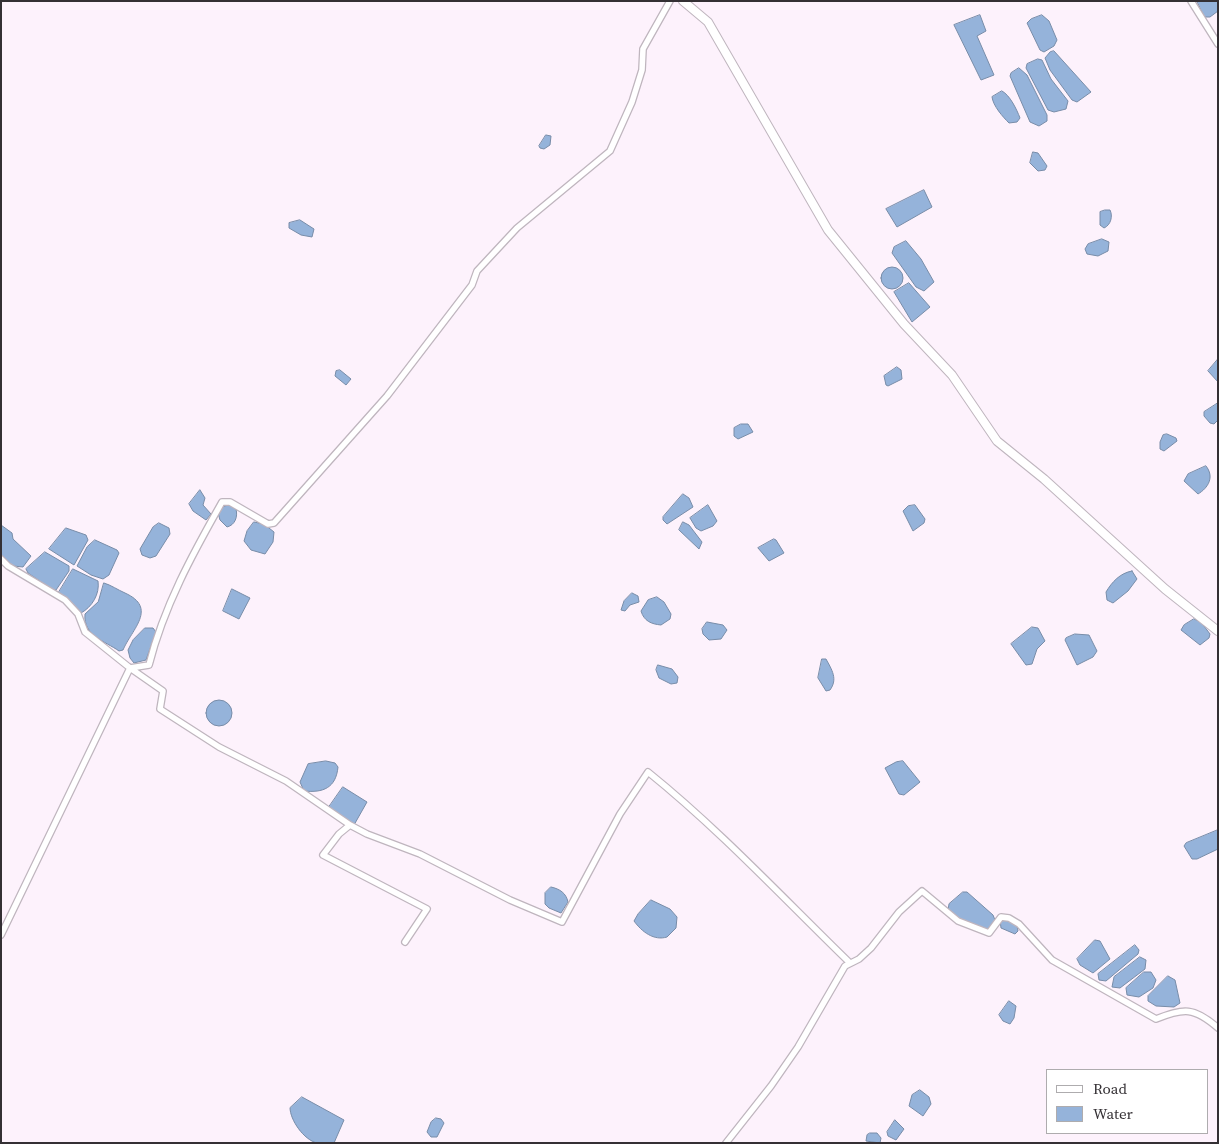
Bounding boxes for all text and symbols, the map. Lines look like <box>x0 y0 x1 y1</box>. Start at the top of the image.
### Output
legend <box>1046 1069 1209 1134</box>
text: Road <box>1093 1078 1127 1099</box>
text: Water <box>1093 1103 1133 1124</box>

